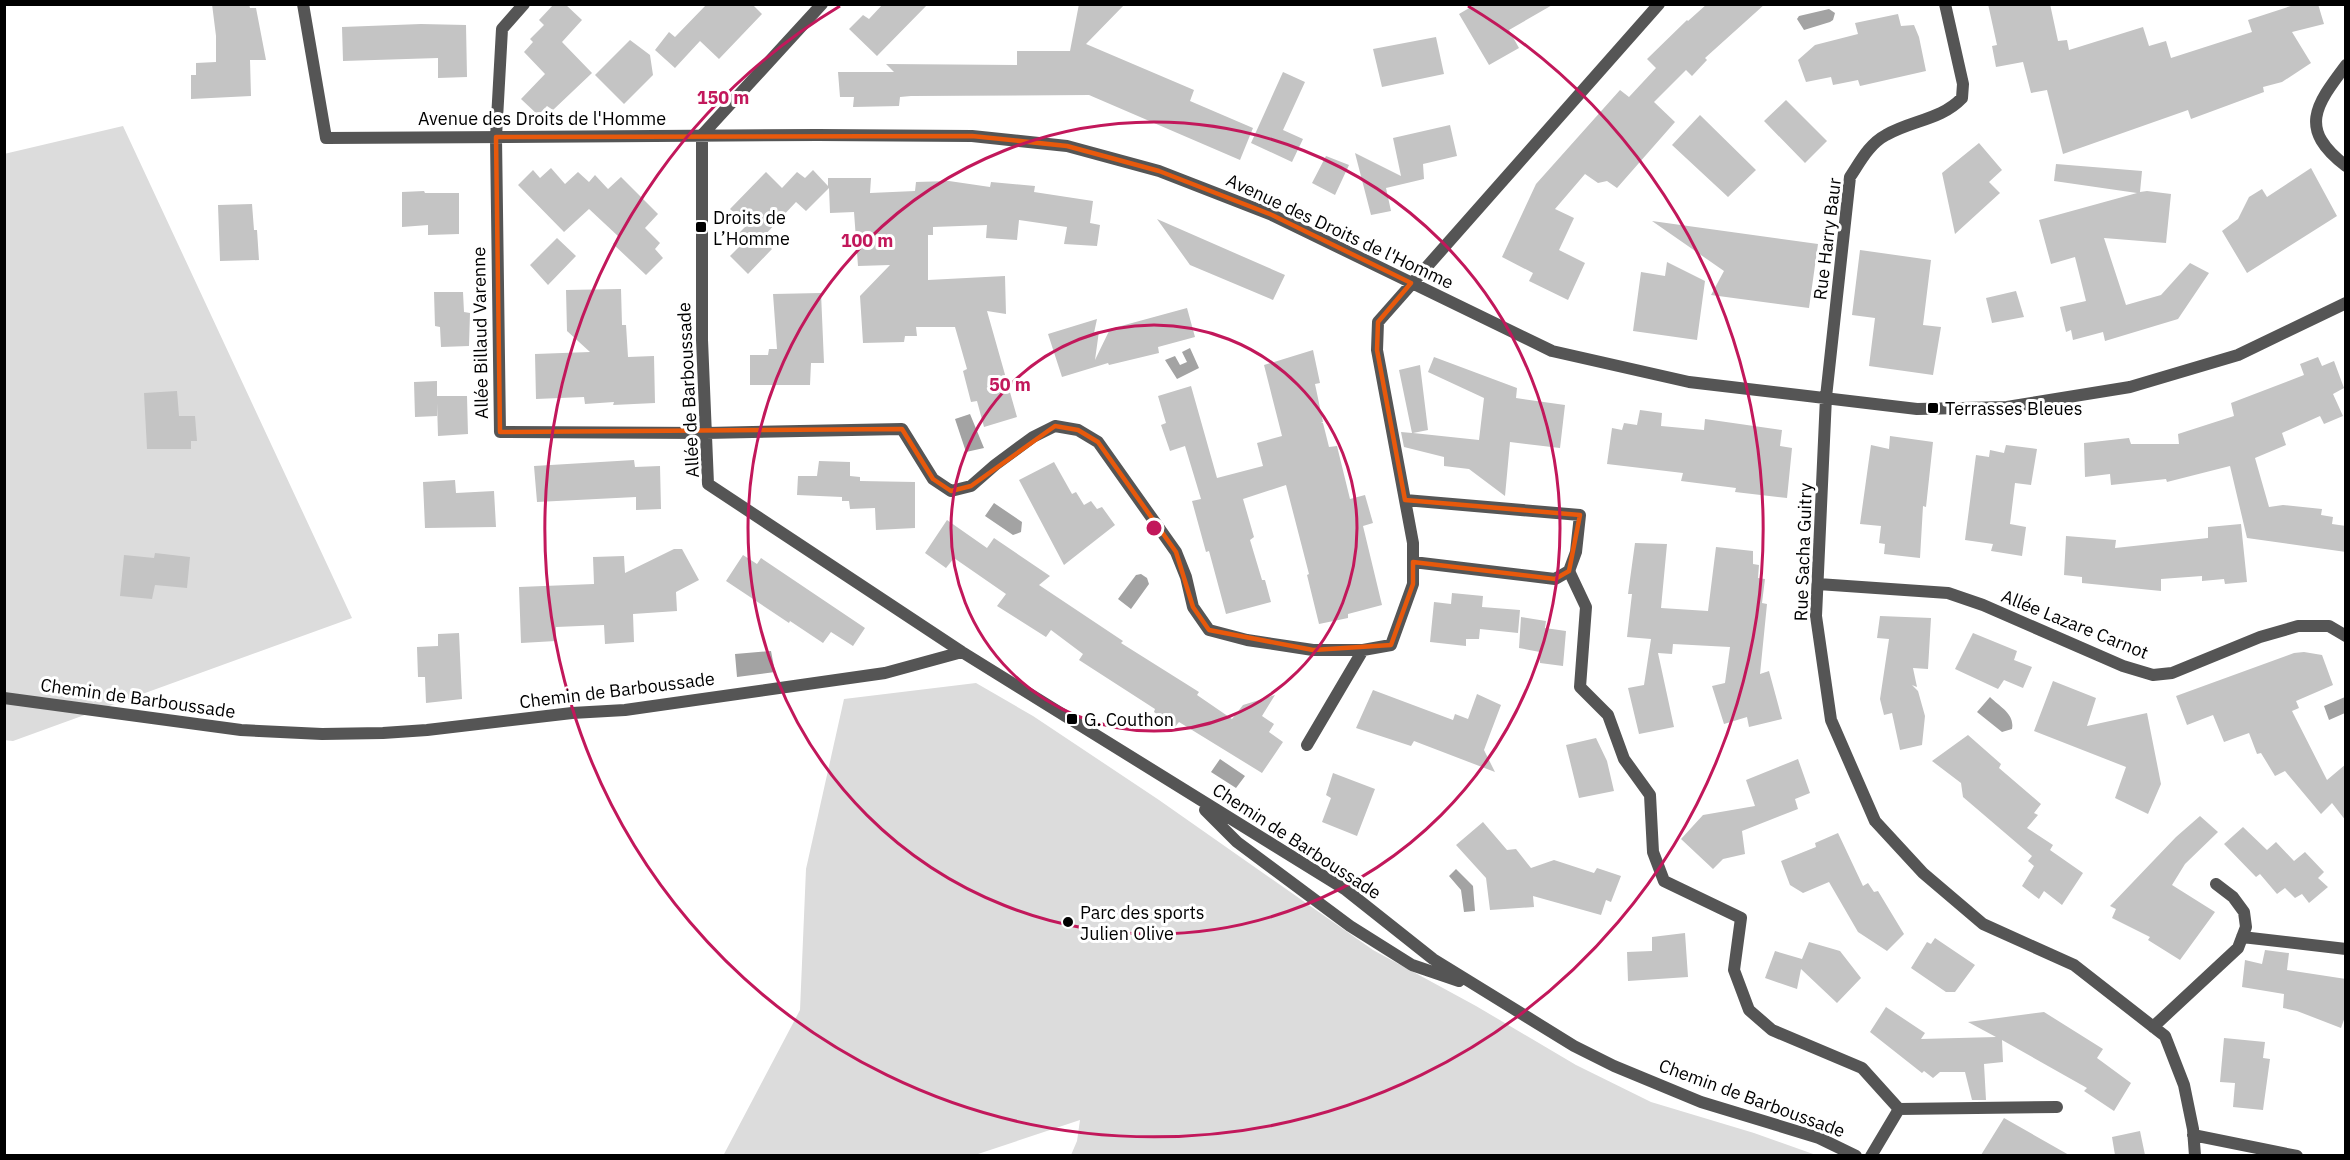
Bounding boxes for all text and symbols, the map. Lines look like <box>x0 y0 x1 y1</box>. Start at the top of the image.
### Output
text: 150 m <box>697 86 749 109</box>
street label: Avenue des Droits de l'Homme <box>418 107 666 130</box>
street label: Avenue des Droits de l'Homme <box>1223 168 1457 294</box>
street label: Rue Harry Baur <box>1808 176 1846 301</box>
place label: Droits de L’Homme <box>713 206 790 250</box>
marker: Droits de L’Homme <box>694 220 708 234</box>
text: 100 m <box>841 229 893 252</box>
street label: Allée Billaud Varenne <box>467 246 493 419</box>
street label: Allée de Barboussade <box>672 301 704 478</box>
text: 50 m <box>989 373 1031 396</box>
place label: Terrasses Bleues <box>1945 397 2082 420</box>
marker: Terrasses Bleues <box>1926 401 1940 415</box>
street label: Rue Sacha Guitry <box>1789 482 1817 622</box>
centre of rings <box>1144 518 1164 538</box>
street label: Allée Lazare Carnot <box>1998 584 2152 664</box>
street label: Chemin de Barboussade <box>518 667 716 713</box>
street label: Chemin de Barboussade <box>39 673 237 723</box>
place label: G. Couthon <box>1084 708 1174 731</box>
marker: G. Couthon <box>1065 712 1079 726</box>
street label: Chemin de Barboussade <box>1208 778 1386 904</box>
place label: Parc des sports Julien Olive <box>1080 901 1205 945</box>
marker: Parc des sports Julien Olive <box>1061 915 1075 929</box>
street label: Chemin de Barboussade <box>1656 1054 1848 1142</box>

